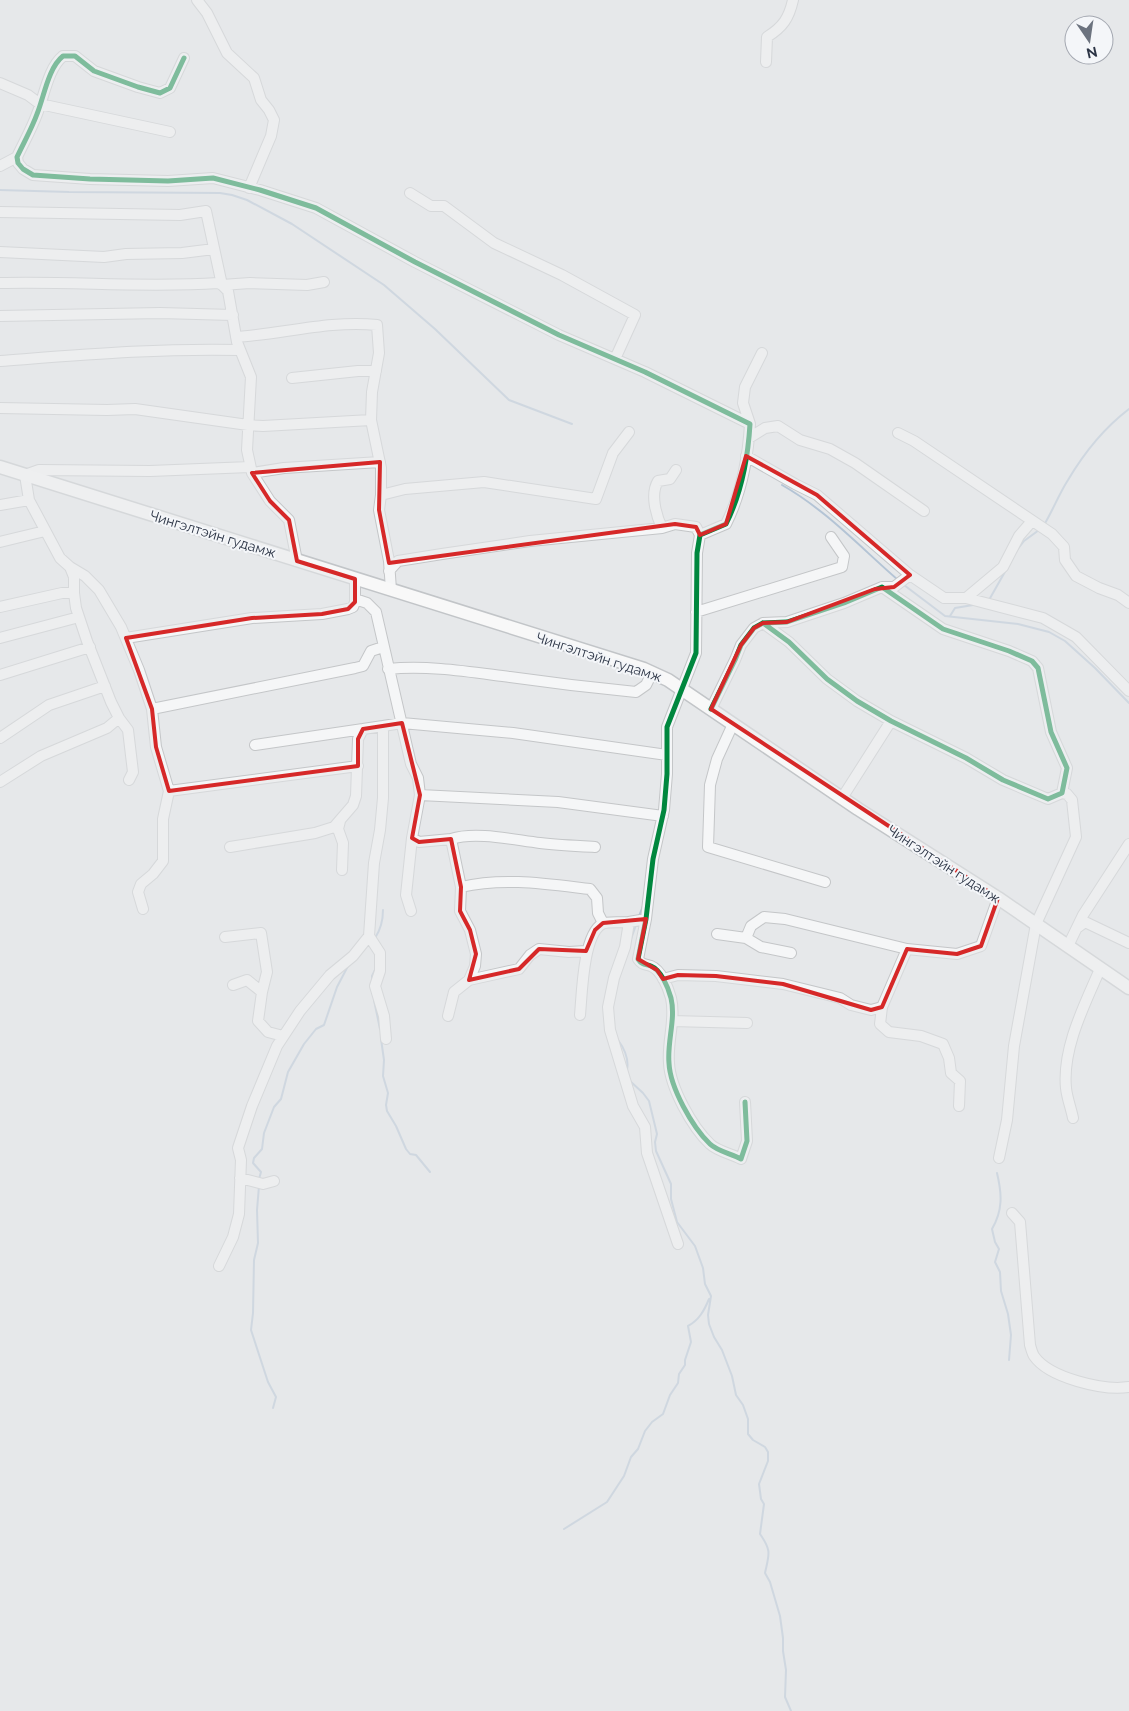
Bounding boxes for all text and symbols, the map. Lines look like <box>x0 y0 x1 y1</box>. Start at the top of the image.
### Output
north arrow <box>1064 15 1114 65</box>
text: N <box>1085 44 1099 62</box>
street label: Чингэлтэйн гудамж <box>148 507 278 561</box>
street label: Чингэлтэйн гудамж <box>534 629 664 685</box>
street label: Чингэлтэйн гудамж <box>885 822 1003 906</box>

